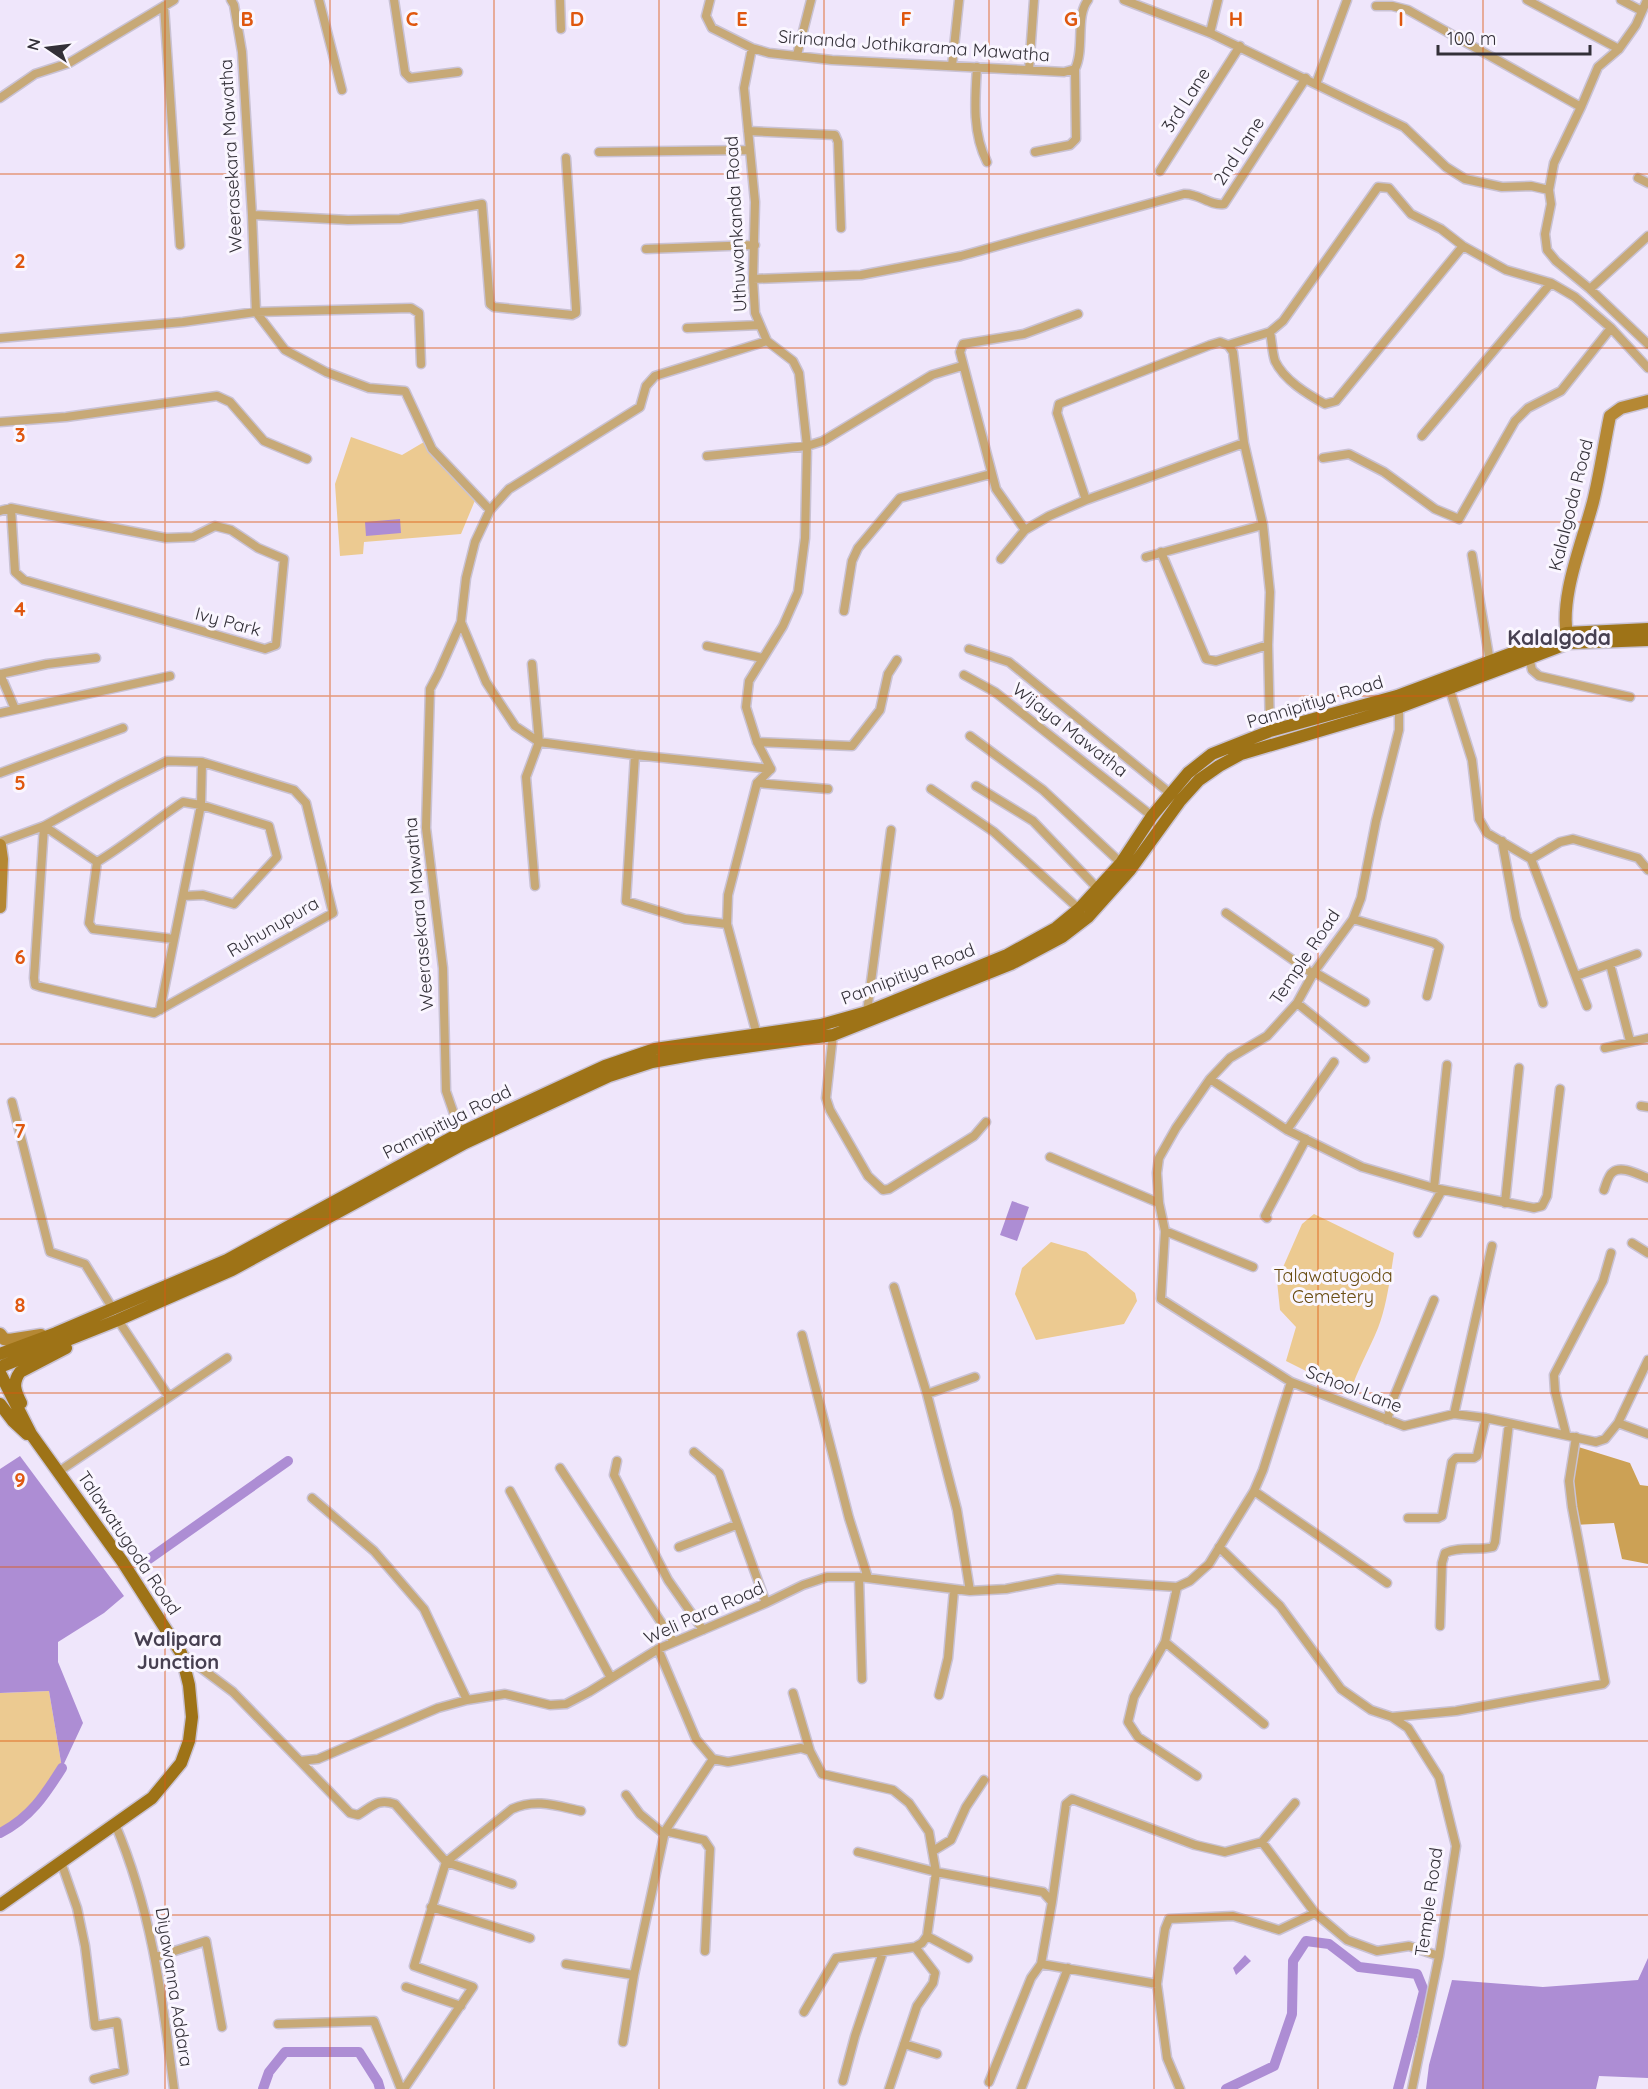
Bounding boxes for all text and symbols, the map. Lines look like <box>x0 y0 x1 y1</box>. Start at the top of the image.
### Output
text: B <box>240 6 254 31</box>
text: C <box>406 6 419 31</box>
text: D <box>570 6 584 31</box>
text: E <box>736 6 748 31</box>
text: F <box>900 6 912 31</box>
text: G <box>1064 6 1078 31</box>
text: H <box>1229 6 1243 31</box>
text: I <box>1398 6 1404 31</box>
north arrow <box>18 18 78 78</box>
scale bar <box>1438 18 1590 56</box>
street label: Sirinanda Jothikarama Mawatha <box>777 25 1051 66</box>
text: 100 m <box>1447 27 1496 50</box>
text: N <box>22 36 45 52</box>
street label: Weerasekara Mawatha <box>214 58 247 254</box>
street label: 3rd Lane <box>1156 63 1215 137</box>
street label: 2nd Lane <box>1208 112 1269 189</box>
street label: Uthuwankanda Road <box>719 135 752 313</box>
text: 2 <box>14 248 26 273</box>
text: 3 <box>15 422 25 447</box>
street label: Kalalgoda Road <box>1543 437 1598 573</box>
text: 4 <box>14 596 26 621</box>
street label: Ivy Park <box>193 602 264 641</box>
district label: Kalalgoda <box>1507 624 1611 650</box>
street label: Pannipitiya Road <box>1244 670 1386 733</box>
street label: Wijaya Mawatha <box>1008 677 1133 782</box>
text: 5 <box>14 770 26 795</box>
street label: Weerasekara Mawatha <box>399 816 438 1012</box>
street label: Ruhunupura <box>223 891 323 962</box>
street label: Temple Road <box>1264 905 1345 1009</box>
street label: Pannipitiya Road <box>838 937 978 1010</box>
text: 6 <box>14 944 26 969</box>
street label: Pannipitiya Road <box>378 1079 515 1164</box>
text: 7 <box>15 1118 26 1143</box>
park label: Talawatugoda Cemetery <box>1273 1264 1393 1308</box>
text: 8 <box>15 1292 26 1317</box>
street label: School Lane <box>1303 1360 1406 1417</box>
street label: Talawatugoda Road <box>73 1466 186 1619</box>
text: 9 <box>14 1467 26 1492</box>
street label: Weli Para Road <box>640 1576 767 1649</box>
district label: Walipara Junction <box>134 1626 222 1674</box>
street label: Temple Road <box>1409 1846 1448 1958</box>
street label: Diyawanna Addara <box>151 1906 198 2068</box>

